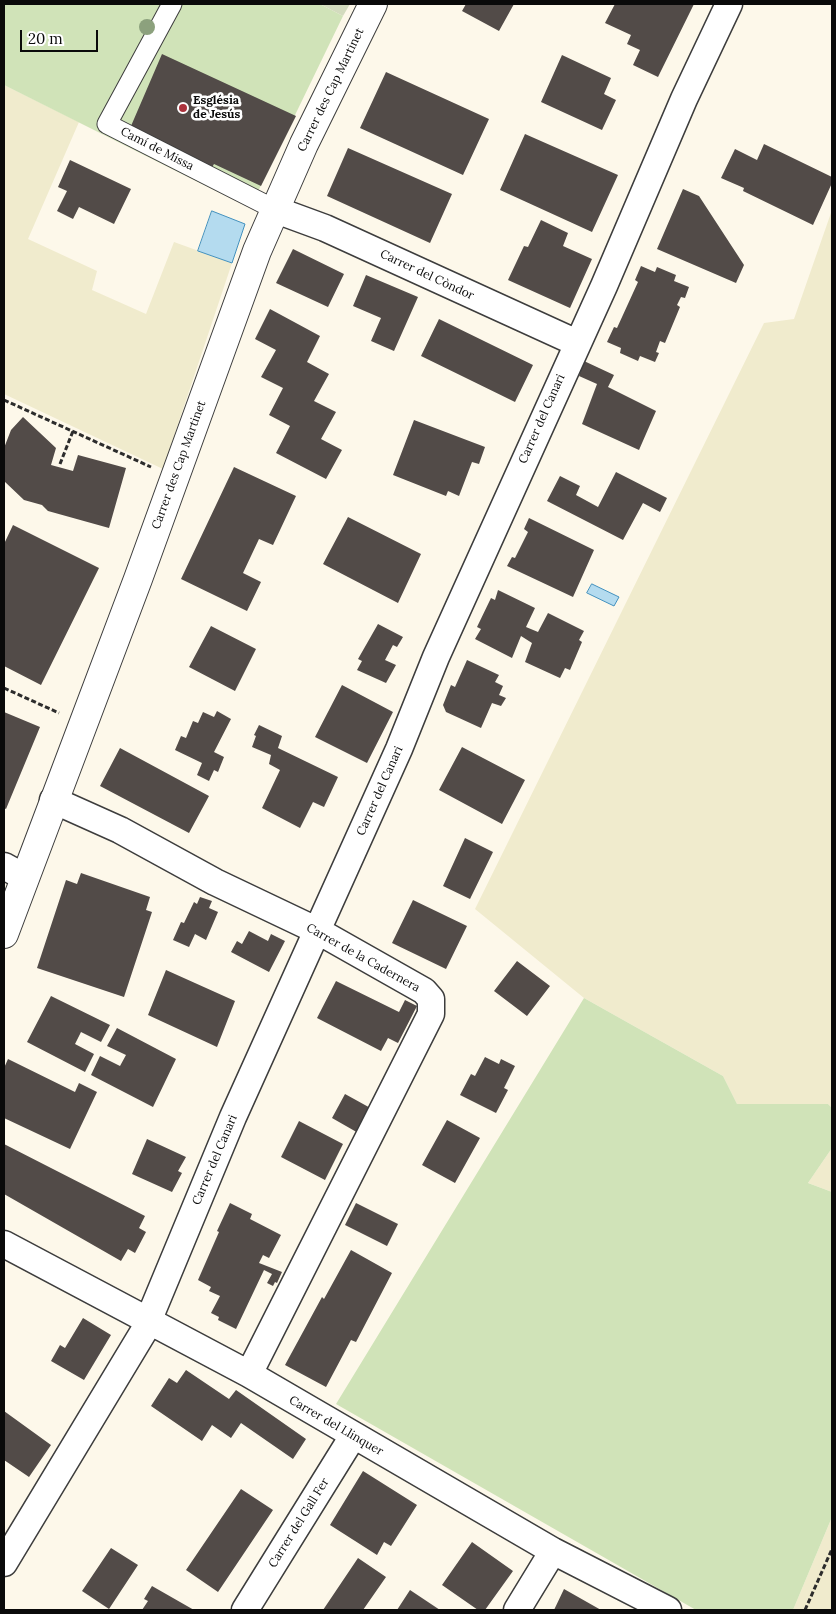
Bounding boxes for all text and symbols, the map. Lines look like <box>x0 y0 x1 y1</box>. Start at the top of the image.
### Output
scale bar <box>22 20 100 52</box>
street label: Carrer des Cap Martinet <box>295 26 367 154</box>
text: 20 m <box>28 29 63 48</box>
place label: Església de Jesús <box>193 94 240 122</box>
marker: Església de Jesús <box>177 102 189 114</box>
street label: Camí de Missa <box>118 124 196 174</box>
street label: Carrer del Còndor <box>378 247 476 303</box>
street label: Carrer del Canari <box>516 372 568 466</box>
street label: Carrer des Cap Martinet <box>149 399 209 531</box>
street label: Carrer del Canari <box>354 744 406 838</box>
street label: Carrer de la Cadernera <box>304 921 422 995</box>
street label: Carrer del Canari <box>190 1113 240 1207</box>
street label: Carrer del Llinquer <box>286 1393 386 1459</box>
street label: Carrer del Gall Fer <box>266 1476 332 1570</box>

